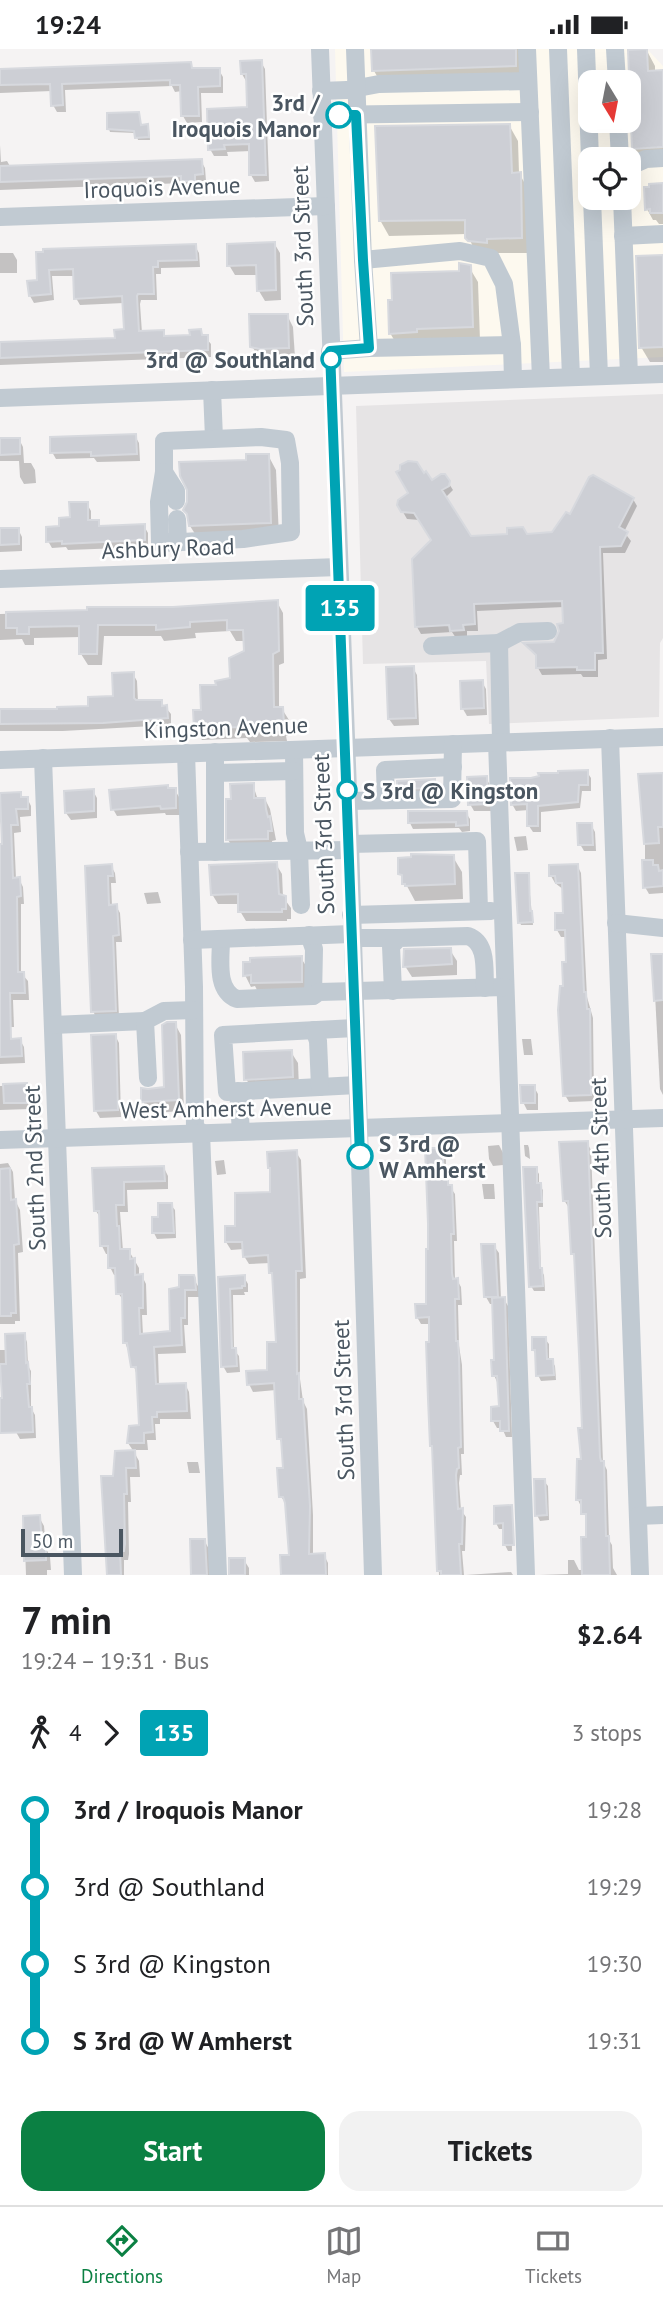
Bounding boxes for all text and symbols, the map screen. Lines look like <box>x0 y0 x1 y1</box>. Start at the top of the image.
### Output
text: 19:24 <box>35 8 101 41</box>
north arrow <box>578 70 640 133</box>
map controls <box>578 70 641 210</box>
place label: 3rd / Iroquois Manor <box>171 88 321 143</box>
marker: 3rd / Iroquois Manor <box>326 102 352 128</box>
button: locate <box>578 147 641 210</box>
street label: South 3rd Street <box>285 165 319 327</box>
street label: Iroquois Avenue <box>83 170 241 204</box>
place label: 3rd @ Southland <box>145 345 315 374</box>
marker: 3rd @ Southland <box>321 349 341 369</box>
street label: Ashbury Road <box>101 531 235 565</box>
line badge: 135 <box>300 585 380 631</box>
text: 135 <box>320 592 360 623</box>
street label: Kingston Avenue <box>143 710 309 744</box>
street label: South 3rd Street <box>306 753 340 915</box>
place label: S 3rd @ Kingston <box>363 776 538 805</box>
marker: S 3rd @ Kingston <box>337 780 357 800</box>
street label: South 4th Street <box>583 1077 617 1239</box>
street label: South 2nd Street <box>17 1084 51 1251</box>
street label: West Amherst Avenue <box>120 1092 332 1124</box>
place label: S 3rd @ W Amherst <box>379 1129 486 1184</box>
marker: S 3rd @ W Amherst <box>347 1143 373 1169</box>
street label: South 3rd Street <box>326 1319 360 1481</box>
scale bar <box>21 1526 122 1558</box>
text: 50 m <box>32 1529 73 1553</box>
text: 7 min <box>21 1595 112 1644</box>
text: $2.64 <box>577 1618 642 1651</box>
text: 19:24 – 19:31 · Bus <box>21 1646 209 1675</box>
icon: walk <box>21 1714 59 1752</box>
icon: forward <box>92 1714 130 1752</box>
text: 135 <box>154 1717 194 1748</box>
text: 4 <box>69 1718 82 1747</box>
text: 3 stops <box>572 1718 642 1747</box>
text: 3rd / Iroquois Manor <box>73 1793 303 1826</box>
text: 19:28 <box>587 1795 642 1824</box>
text: 3rd @ Southland <box>73 1870 265 1903</box>
text: 19:29 <box>587 1872 642 1901</box>
text: S 3rd @ Kingston <box>73 1947 271 1980</box>
text: 19:30 <box>587 1949 642 1978</box>
text: S 3rd @ W Amherst <box>73 2024 292 2057</box>
text: 19:31 <box>587 2026 642 2055</box>
button: Start <box>21 2111 325 2191</box>
button: Tickets <box>339 2111 642 2191</box>
tab: Directions <box>81 2222 163 2288</box>
tab: Map <box>325 2222 363 2288</box>
tab: Tickets <box>525 2222 582 2288</box>

